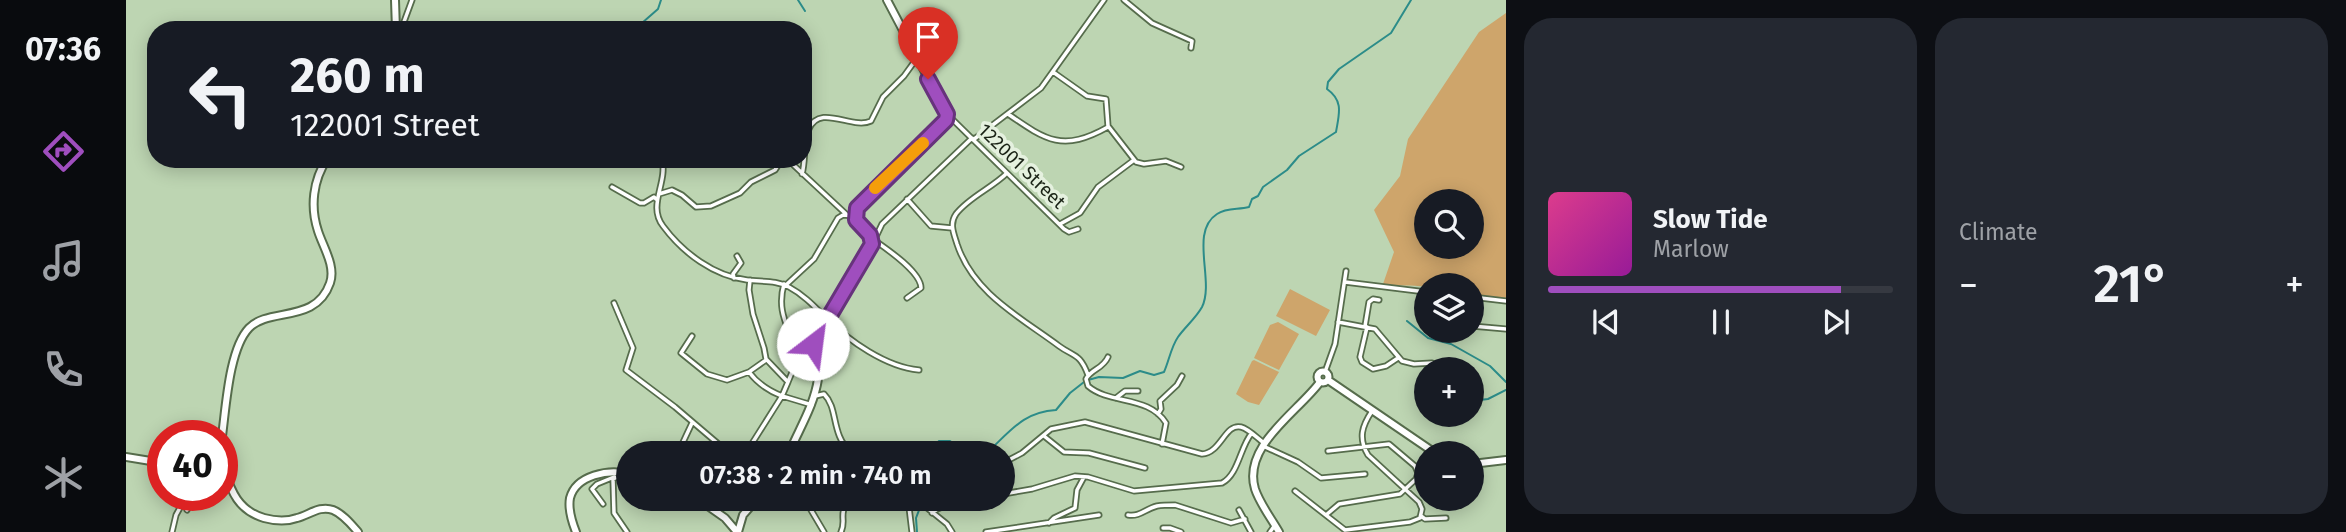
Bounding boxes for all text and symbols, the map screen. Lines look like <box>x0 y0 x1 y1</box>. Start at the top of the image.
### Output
pin <box>898 7 958 79</box>
icon: arrive <box>909 18 947 56</box>
text: 07:36 <box>25 30 101 68</box>
text: 260 m <box>290 46 425 105</box>
icon: left <box>175 49 266 140</box>
text: 122001 Street <box>290 106 480 144</box>
street label: 122001 Street <box>974 119 1071 213</box>
icon: directions <box>39 127 88 176</box>
map controls <box>1414 189 1484 511</box>
button: search <box>1414 189 1484 259</box>
text: Slow Tide <box>1653 204 1768 235</box>
text: Climate <box>1959 218 2038 246</box>
text: Marlow <box>1653 235 1729 263</box>
icon: music <box>39 236 88 285</box>
text: 21° <box>2093 253 2170 316</box>
text: − <box>1959 262 1978 308</box>
text: + <box>2285 262 2304 308</box>
button: layers <box>1414 273 1484 343</box>
icon: previous <box>1587 303 1625 341</box>
icon: pause <box>1702 303 1740 341</box>
icon: next <box>1817 303 1855 341</box>
position arrow <box>776 307 850 381</box>
icon: phone <box>39 345 88 394</box>
button: + <box>1414 357 1484 427</box>
speed limit sign: 40 <box>147 420 238 511</box>
button: − <box>1414 441 1484 511</box>
icon: climate <box>39 453 88 502</box>
text: 07:38 · 2 min · 740 m <box>699 460 932 491</box>

